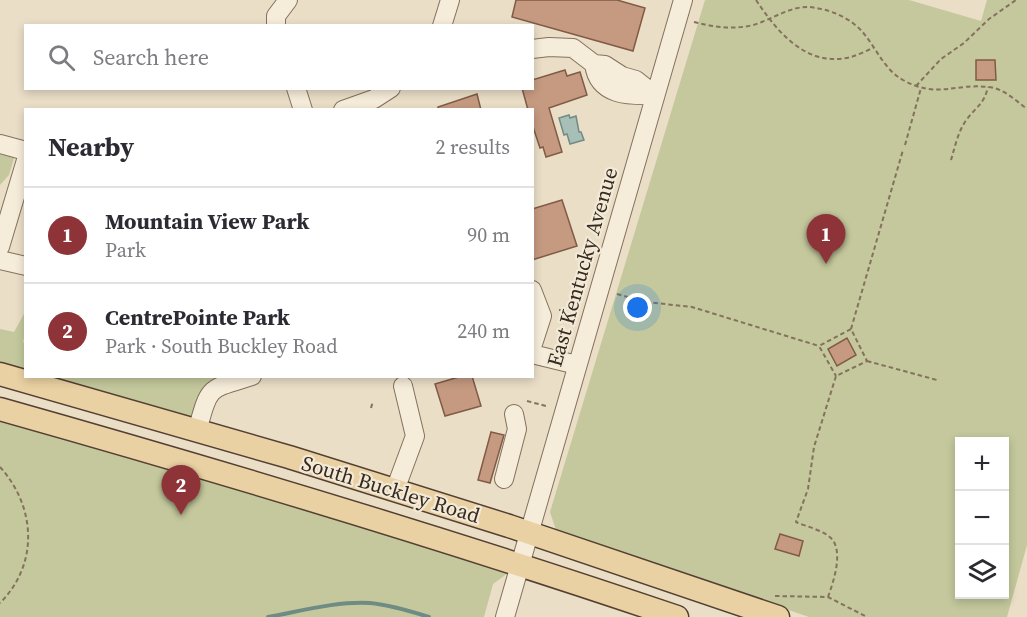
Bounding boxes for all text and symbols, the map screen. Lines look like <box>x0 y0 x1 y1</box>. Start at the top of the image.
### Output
search box <box>24 24 534 90</box>
icon: search <box>45 41 78 74</box>
text: Search here <box>93 42 209 72</box>
text: Nearby <box>48 129 134 165</box>
text: 2 results <box>435 133 510 161</box>
street label: East Kentucky Avenue <box>540 164 624 370</box>
text: Mountain View Park <box>105 206 309 236</box>
pin: 1 <box>806 214 846 264</box>
text: 1 <box>62 221 73 249</box>
text: 90 m <box>467 221 510 249</box>
text: Park <box>105 236 146 264</box>
your location <box>623 293 652 322</box>
text: CentrePointe Park <box>105 302 290 332</box>
text: 2 <box>62 317 73 345</box>
text: 240 m <box>457 317 510 345</box>
text: Park · South Buckley Road <box>105 332 338 360</box>
map controls <box>955 437 1009 599</box>
button: + <box>955 437 1009 491</box>
street label: South Buckley Road <box>298 448 484 530</box>
pin: 2 <box>162 466 201 515</box>
button: − <box>955 491 1009 545</box>
button: layers <box>955 545 1009 599</box>

